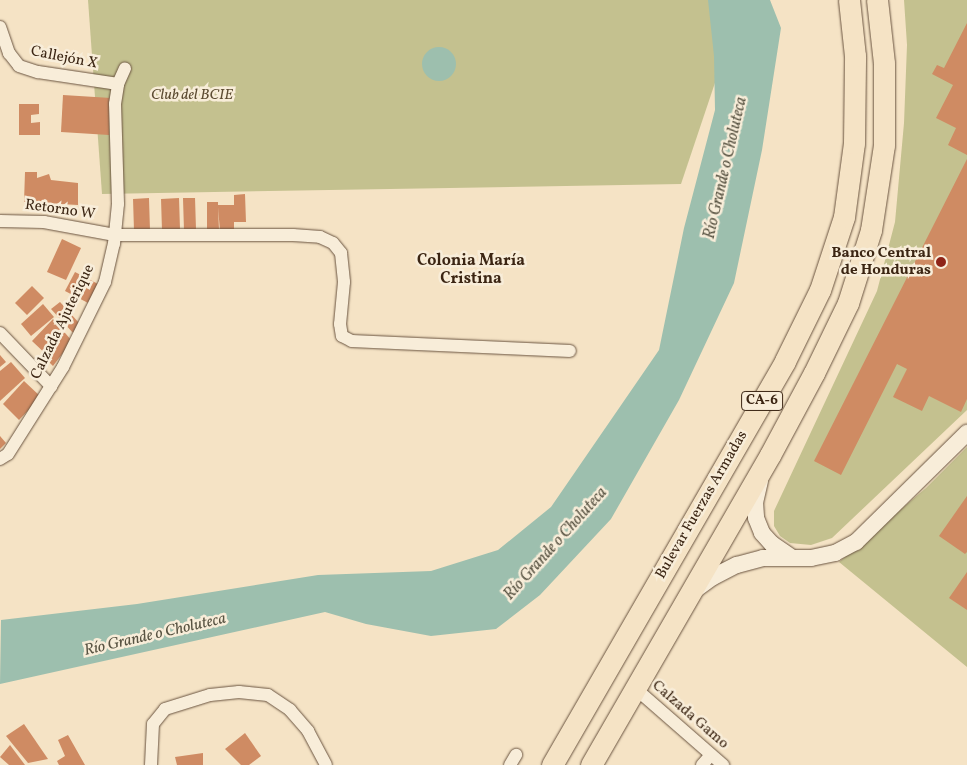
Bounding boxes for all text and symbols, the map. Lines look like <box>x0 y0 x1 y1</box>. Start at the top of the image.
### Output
street label: Callejón X <box>29 43 99 73</box>
park label: Club del BCIE <box>151 87 233 105</box>
water label: Río Grande o Choluteca <box>700 95 752 241</box>
street label: Retorno W <box>23 196 97 224</box>
place label: Banco Central de Honduras <box>831 244 931 279</box>
district label: Colonia María Cristina <box>417 251 525 289</box>
marker: Banco Central de Honduras <box>935 256 947 268</box>
street label: Calzada Ajuterique <box>27 262 99 382</box>
road number: CA-6 <box>741 390 783 412</box>
street label: Bulevar Fuerzas Armadas <box>652 428 752 582</box>
water label: Río Grande o Choluteca <box>500 484 612 604</box>
water label: Río Grande o Choluteca <box>82 609 228 661</box>
street label: Calzada Gamo <box>648 677 732 753</box>

